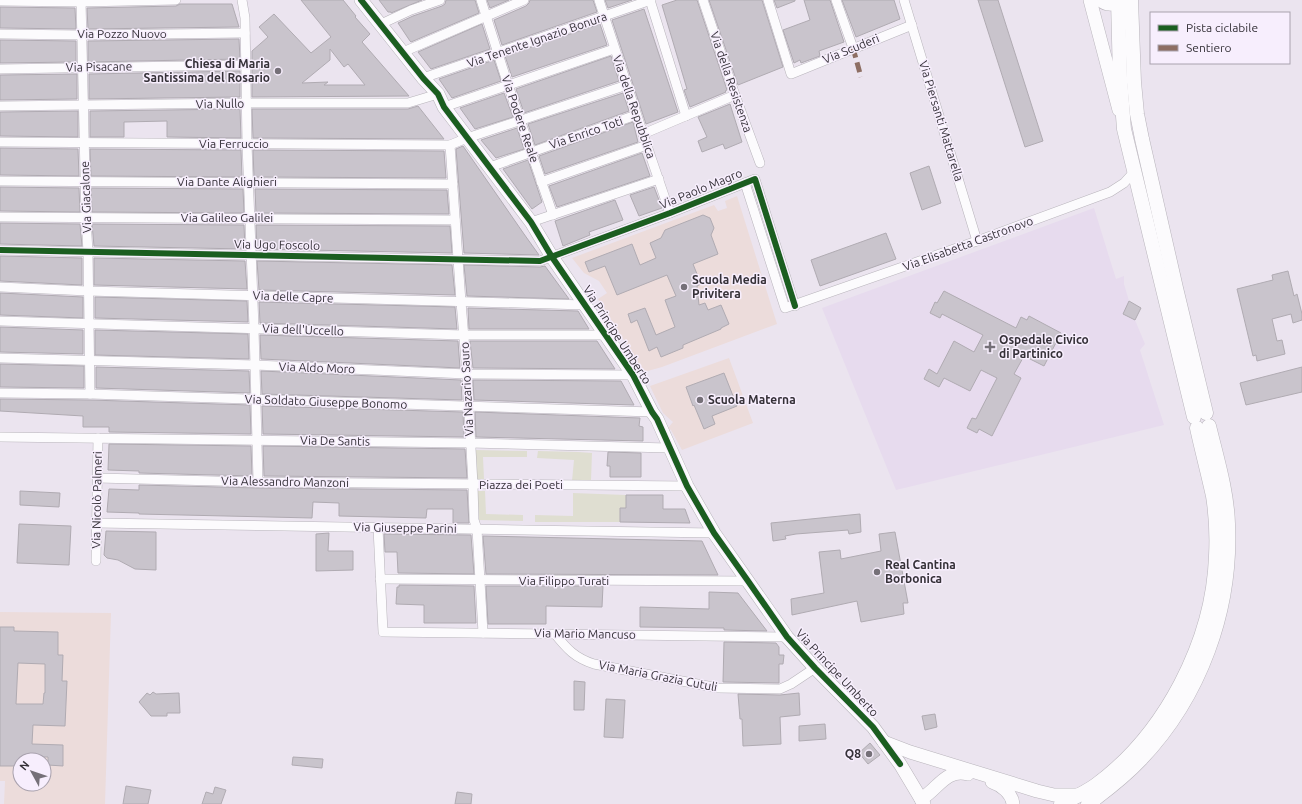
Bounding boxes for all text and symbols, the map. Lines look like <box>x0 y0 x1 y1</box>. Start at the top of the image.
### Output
street label: Via Tenente Ignazio Bonura <box>465 9 609 70</box>
legend <box>1150 12 1290 64</box>
text: Pista ciclabile <box>1186 21 1258 34</box>
street label: Via Pozzo Nuovo <box>77 27 167 40</box>
street label: Via della Resistenza <box>708 30 755 134</box>
street label: Via Scuderi <box>821 31 881 66</box>
text: Sentiero <box>1186 41 1232 54</box>
street label: Via della Repubblica <box>611 53 658 160</box>
place label: Chiesa di Maria Santissima del Rosario <box>144 57 270 84</box>
street label: Via Pisacane <box>66 59 132 74</box>
street label: Via Piersanti Mattarella <box>917 59 966 183</box>
marker: Chiesa di Maria Santissima del Rosario <box>273 66 283 76</box>
street label: Via Podere Reale <box>499 73 542 164</box>
street label: Via Nullo <box>196 97 244 110</box>
street label: Via Enrico Toti <box>547 114 624 151</box>
street label: Via Ferruccio <box>199 137 269 150</box>
street label: Via Giacalone <box>78 161 93 233</box>
street label: Via Paolo Magro <box>658 166 744 211</box>
street label: Via Dante Alighieri <box>177 175 277 188</box>
street label: Via Galileo Galilei <box>181 211 273 224</box>
street label: Via Elisabetta Castronovo <box>901 214 1035 273</box>
street label: Via Ugo Foscolo <box>234 237 320 252</box>
place label: Scuola Media Privitera <box>692 273 767 300</box>
marker: Scuola Media Privitera <box>679 282 689 292</box>
street label: Via Principe Umberto <box>581 283 654 386</box>
street label: Via delle Capre <box>252 289 334 304</box>
street label: Via dell'Uccello <box>262 322 344 337</box>
place label: Ospedale Civico di Partinico <box>999 333 1089 360</box>
marker: Ospedale Civico di Partinico <box>984 341 996 353</box>
street label: Via Nazario Sauro <box>458 342 475 436</box>
street label: Via Aldo Moro <box>279 360 356 375</box>
street label: Via Soldato Giuseppe Bonomo <box>244 392 408 411</box>
place label: Scuola Materna <box>708 393 796 406</box>
marker: Scuola Materna <box>695 395 705 405</box>
street label: Via De Santis <box>300 433 370 448</box>
street label: Via Nicolò Palmeri <box>89 451 104 549</box>
street label: Via Alessandro Manzoni <box>221 474 349 489</box>
street label: Piazza dei Poeti <box>479 478 563 491</box>
street label: Via Giuseppe Parini <box>353 520 457 535</box>
place label: Real Cantina Borbonica <box>885 558 956 585</box>
marker: Real Cantina Borbonica <box>872 567 882 577</box>
street label: Via Filippo Turati <box>519 574 609 587</box>
street label: Via Mario Mancuso <box>534 626 636 641</box>
street label: Via Principe Umberto <box>794 626 881 719</box>
street label: Via Maria Grazia Cutuli <box>598 658 719 693</box>
place label: Q8 <box>845 747 861 760</box>
marker: Q8 <box>864 749 874 759</box>
north arrow <box>12 752 52 792</box>
text: N <box>17 759 32 773</box>

